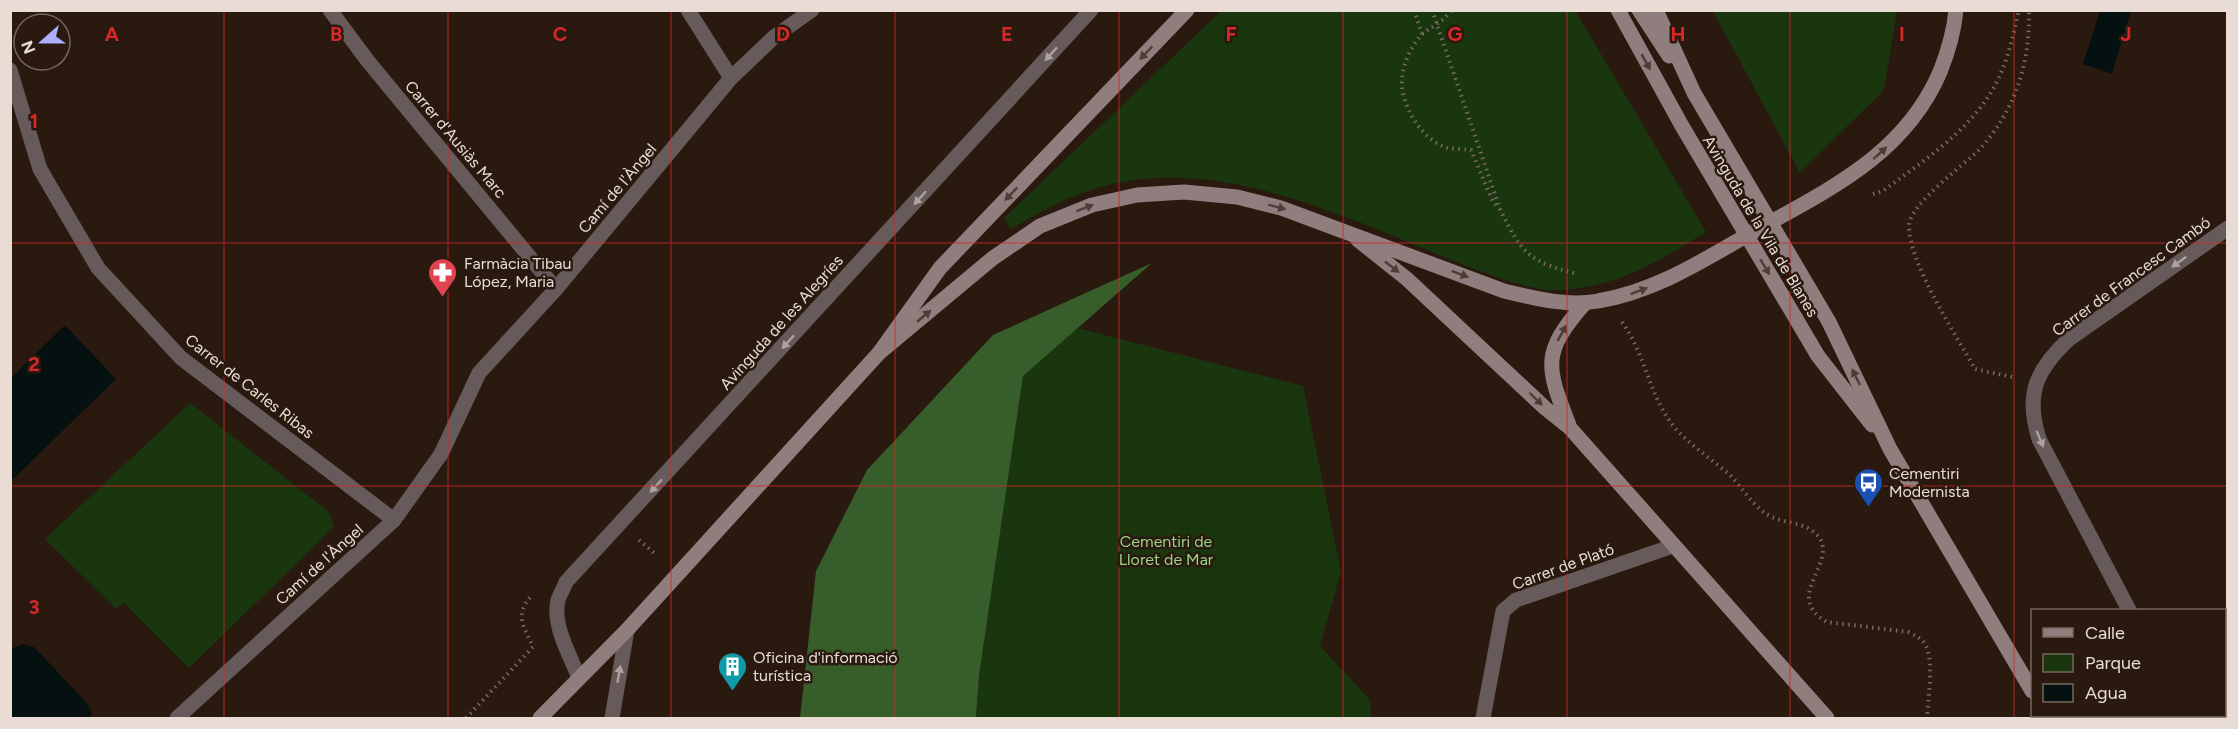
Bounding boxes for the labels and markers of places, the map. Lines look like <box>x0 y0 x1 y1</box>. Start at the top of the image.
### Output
place label: Farmàcia Tibau López, Maria <box>464 254 571 291</box>
pharmacy icon: Farmàcia Tibau López, Maria <box>427 256 459 298</box>
place label: Cementiri Modernista <box>1889 464 1970 501</box>
bus stop icon: Cementiri Modernista <box>1852 466 1884 508</box>
place label: Oficina d'informació turística <box>753 648 898 685</box>
building icon: Oficina d'informació turística <box>716 650 748 692</box>

